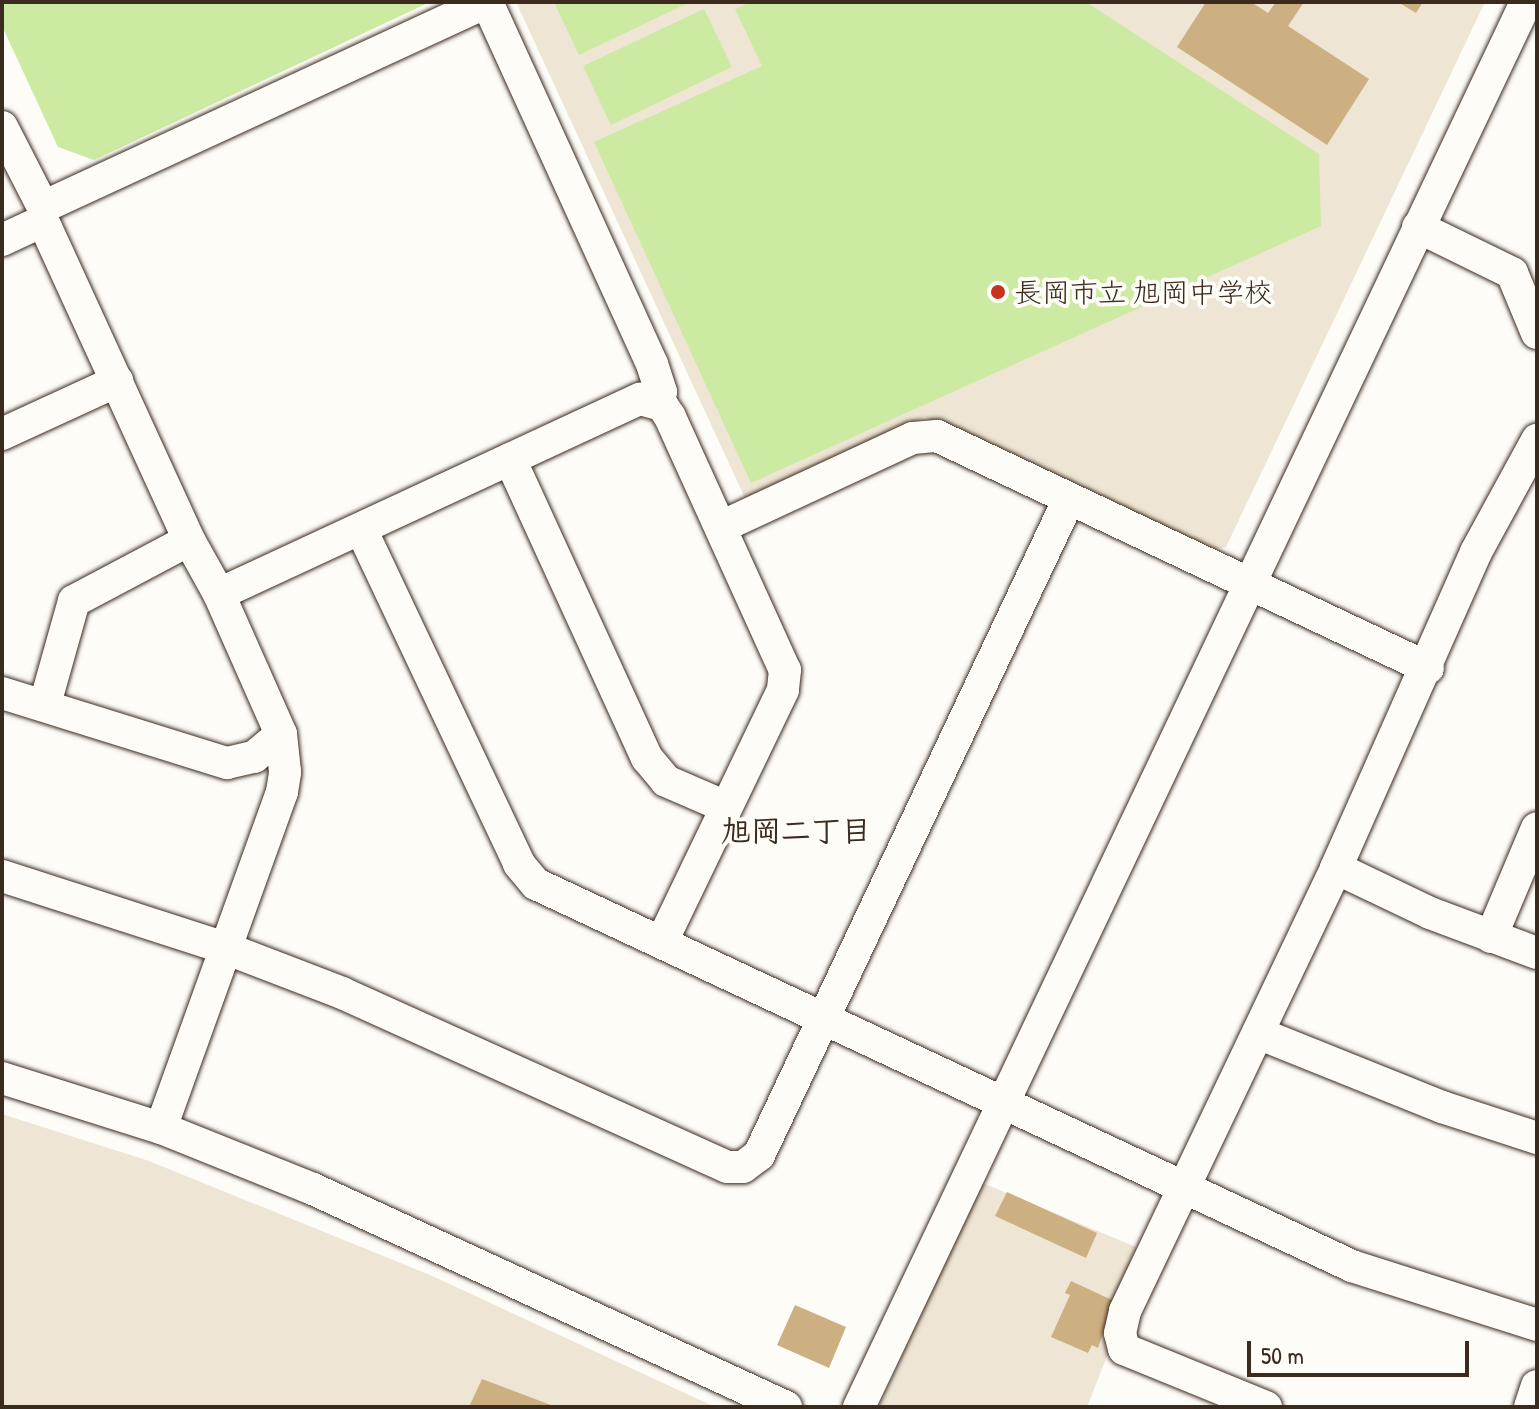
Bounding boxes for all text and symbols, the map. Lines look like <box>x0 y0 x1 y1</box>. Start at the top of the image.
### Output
place label: 長岡市立 旭岡中学校 <box>1014 275 1272 309</box>
marker: 長岡市立 旭岡中学校 <box>989 283 1007 301</box>
district label: 旭岡二丁目 <box>721 812 871 848</box>
scale bar <box>1251 1325 1473 1375</box>
text: 50 m <box>1261 1339 1304 1371</box>

